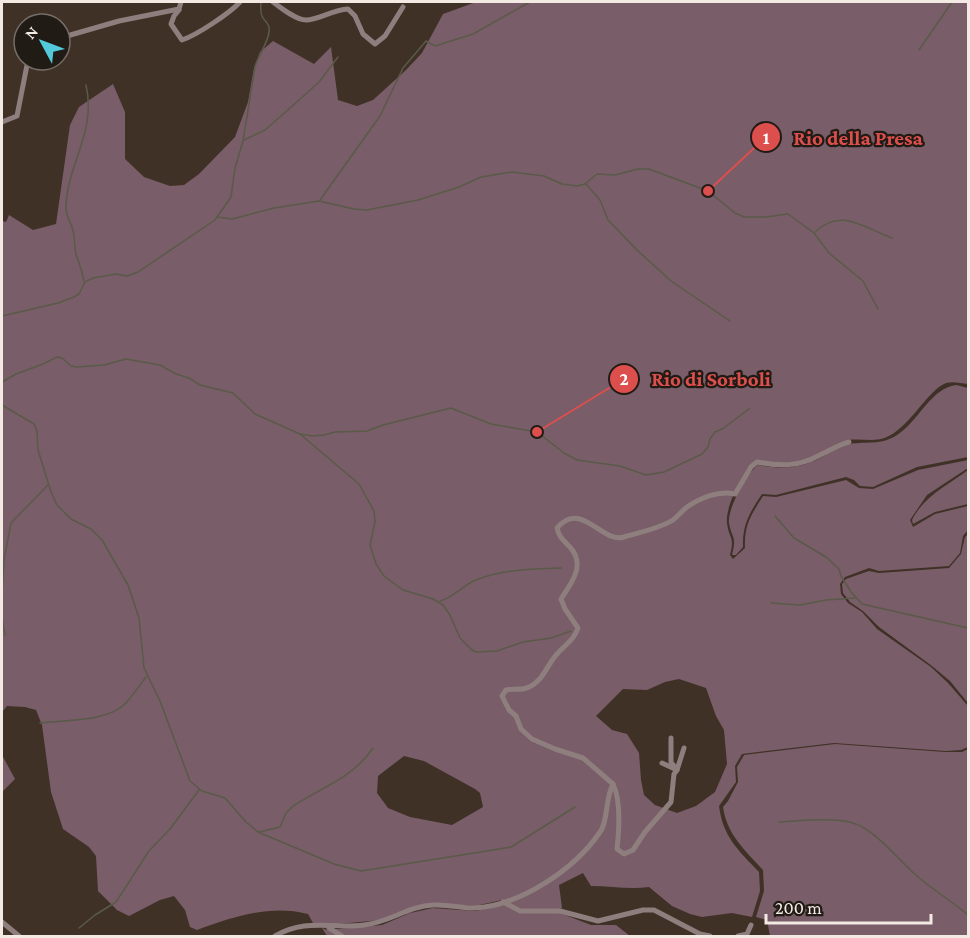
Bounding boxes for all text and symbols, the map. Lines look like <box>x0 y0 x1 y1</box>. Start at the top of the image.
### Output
north arrow <box>12 12 72 72</box>
text: N <box>21 23 41 42</box>
callout: Rio della Presa <box>751 118 935 157</box>
text: Rio della Presa <box>793 126 924 150</box>
text: 1 <box>763 128 770 148</box>
callout: Rio di Sorboli <box>609 360 783 399</box>
text: Rio di Sorboli <box>651 367 771 391</box>
text: 2 <box>619 369 629 389</box>
scale bar <box>766 887 931 925</box>
text: 200 m <box>775 898 822 918</box>

